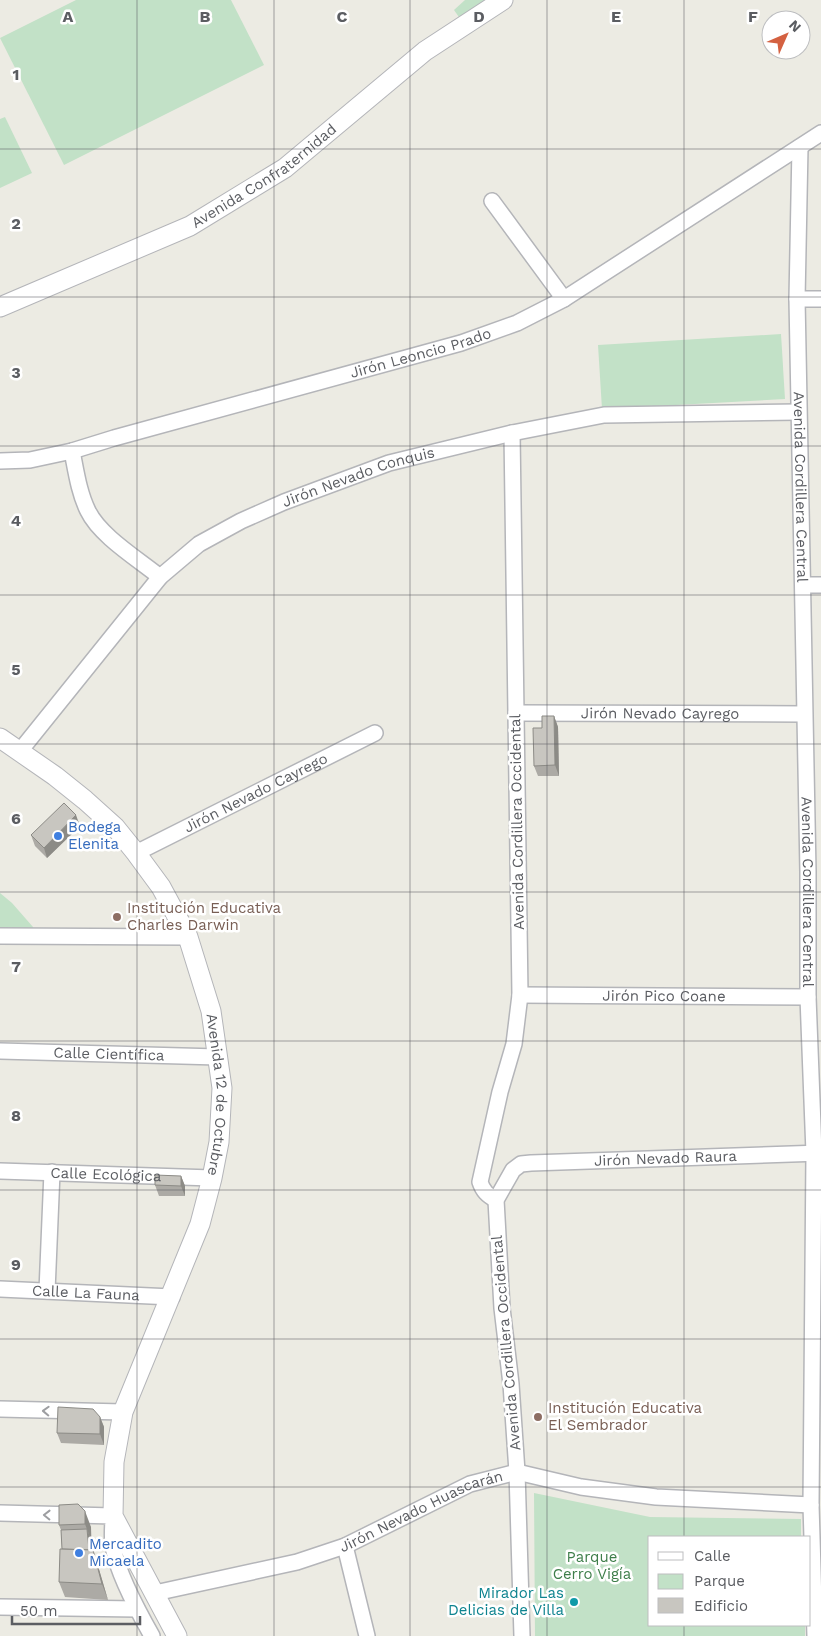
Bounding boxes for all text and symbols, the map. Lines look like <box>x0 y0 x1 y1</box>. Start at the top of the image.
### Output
text: A <box>63 7 74 26</box>
text: B <box>200 7 211 26</box>
text: C <box>337 7 348 26</box>
text: D <box>473 7 485 26</box>
text: E <box>611 7 621 26</box>
text: F <box>748 7 758 26</box>
north arrow <box>761 10 811 60</box>
text: N <box>786 16 805 35</box>
text: 1 <box>13 65 19 84</box>
street label: Avenida Confraternidad <box>188 120 340 232</box>
text: 2 <box>11 214 21 233</box>
street label: Jirón Leoncio Prado <box>348 324 494 382</box>
text: 3 <box>11 363 21 382</box>
street label: Avenida Cordillera Central <box>790 391 811 583</box>
street label: Jirón Nevado Conquis <box>280 443 437 511</box>
text: 4 <box>11 511 21 530</box>
text: 5 <box>11 660 21 679</box>
street label: Jirón Nevado Cayrego <box>581 704 739 723</box>
street label: Avenida Cordillera Occidental <box>506 713 528 930</box>
street label: Jirón Nevado Cayrego <box>181 749 331 836</box>
street label: Avenida Cordillera Central <box>798 796 817 988</box>
text: 6 <box>11 809 21 828</box>
place label: Bodega Elenita <box>68 818 122 853</box>
marker: Bodega Elenita <box>52 830 64 842</box>
place label: Institución Educativa Charles Darwin <box>127 899 282 934</box>
marker: Institución Educativa Charles Darwin <box>111 911 123 923</box>
text: 7 <box>11 957 21 976</box>
street label: Jirón Pico Coane <box>602 987 726 1005</box>
street label: Avenida 12 de Octubre <box>202 1012 231 1177</box>
street label: Calle Científica <box>53 1043 165 1065</box>
text: 8 <box>11 1106 21 1125</box>
street label: Jirón Nevado Raura <box>594 1147 738 1170</box>
street label: Calle Ecológica <box>50 1164 162 1185</box>
street label: Avenida Cordillera Occidental <box>488 1234 524 1451</box>
text: 9 <box>11 1255 21 1274</box>
street label: Calle La Fauna <box>32 1281 141 1305</box>
place label: Institución Educativa El Sembrador <box>548 1399 703 1434</box>
one-way arrow <box>42 1406 50 1416</box>
marker: Institución Educativa El Sembrador <box>532 1411 544 1423</box>
street label: Jirón Nevado Huascarán <box>337 1467 505 1556</box>
one-way arrow <box>43 1509 51 1520</box>
place label: Mercadito Micaela <box>89 1535 162 1570</box>
legend <box>648 1536 811 1626</box>
marker: Mercadito Micaela <box>73 1547 85 1559</box>
text: Calle <box>694 1547 731 1565</box>
park label: Parque Cerro Vigía <box>553 1548 632 1583</box>
text: Parque <box>694 1572 745 1590</box>
place label: Mirador Las Delicias de Villa <box>448 1584 565 1619</box>
scale bar <box>12 1594 140 1626</box>
marker: Mirador Las Delicias de Villa <box>568 1596 580 1608</box>
text: Edificio <box>694 1597 748 1615</box>
text: 50 m <box>20 1602 57 1620</box>

